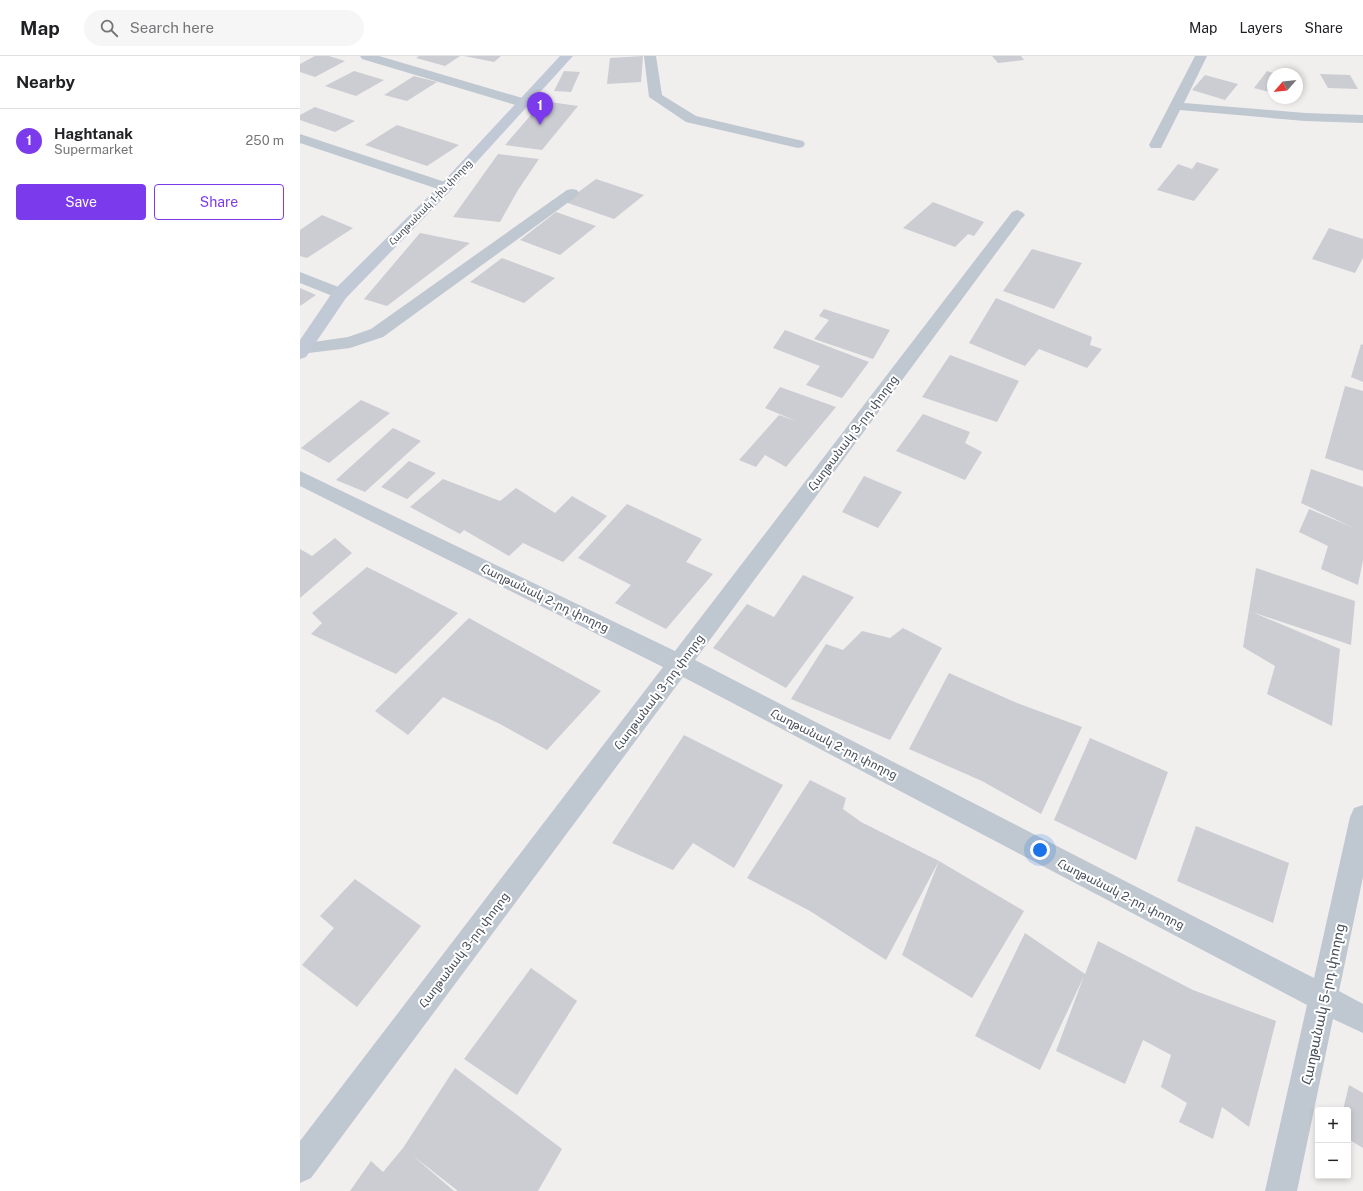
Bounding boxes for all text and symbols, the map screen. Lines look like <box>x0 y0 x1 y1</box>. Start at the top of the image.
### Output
search box <box>84 10 364 46</box>
text: Map <box>20 17 60 39</box>
icon: search <box>98 17 120 39</box>
text: Search here <box>130 19 214 36</box>
text: Map <box>1189 20 1217 36</box>
text: Layers <box>1239 20 1283 36</box>
text: Share <box>1305 20 1343 36</box>
north arrow <box>1267 68 1303 104</box>
text: Nearby <box>16 72 75 92</box>
pin: 1 <box>527 92 553 125</box>
text: Haghtanak <box>54 125 133 142</box>
text: 1 <box>26 133 32 148</box>
text: 250 m <box>246 133 284 148</box>
text: Supermarket <box>54 142 133 157</box>
street label: Հաղթանակ 1-ին փողոց <box>386 157 474 247</box>
button: Save <box>16 184 146 220</box>
button: Share <box>154 184 284 220</box>
street label: Հաղթանակ 3-րդ փողոց <box>805 372 901 494</box>
street label: Հաղթանակ 2-րդ փողոց <box>479 561 611 635</box>
street label: Հաղթանակ 3-րդ փողոց <box>611 631 707 753</box>
street label: Հաղթանակ 2-րդ փողոց <box>768 706 900 782</box>
your location <box>1030 840 1050 860</box>
street label: Հաղթանակ 2-րդ փողոց <box>1055 856 1187 932</box>
street label: Հաղթանակ 3-րդ փողոց <box>416 889 512 1011</box>
street label: Հաղթանակ 5-րդ փողոց <box>1298 922 1348 1086</box>
map controls <box>1315 1107 1351 1179</box>
button: + <box>1315 1107 1351 1143</box>
button: − <box>1315 1143 1351 1179</box>

